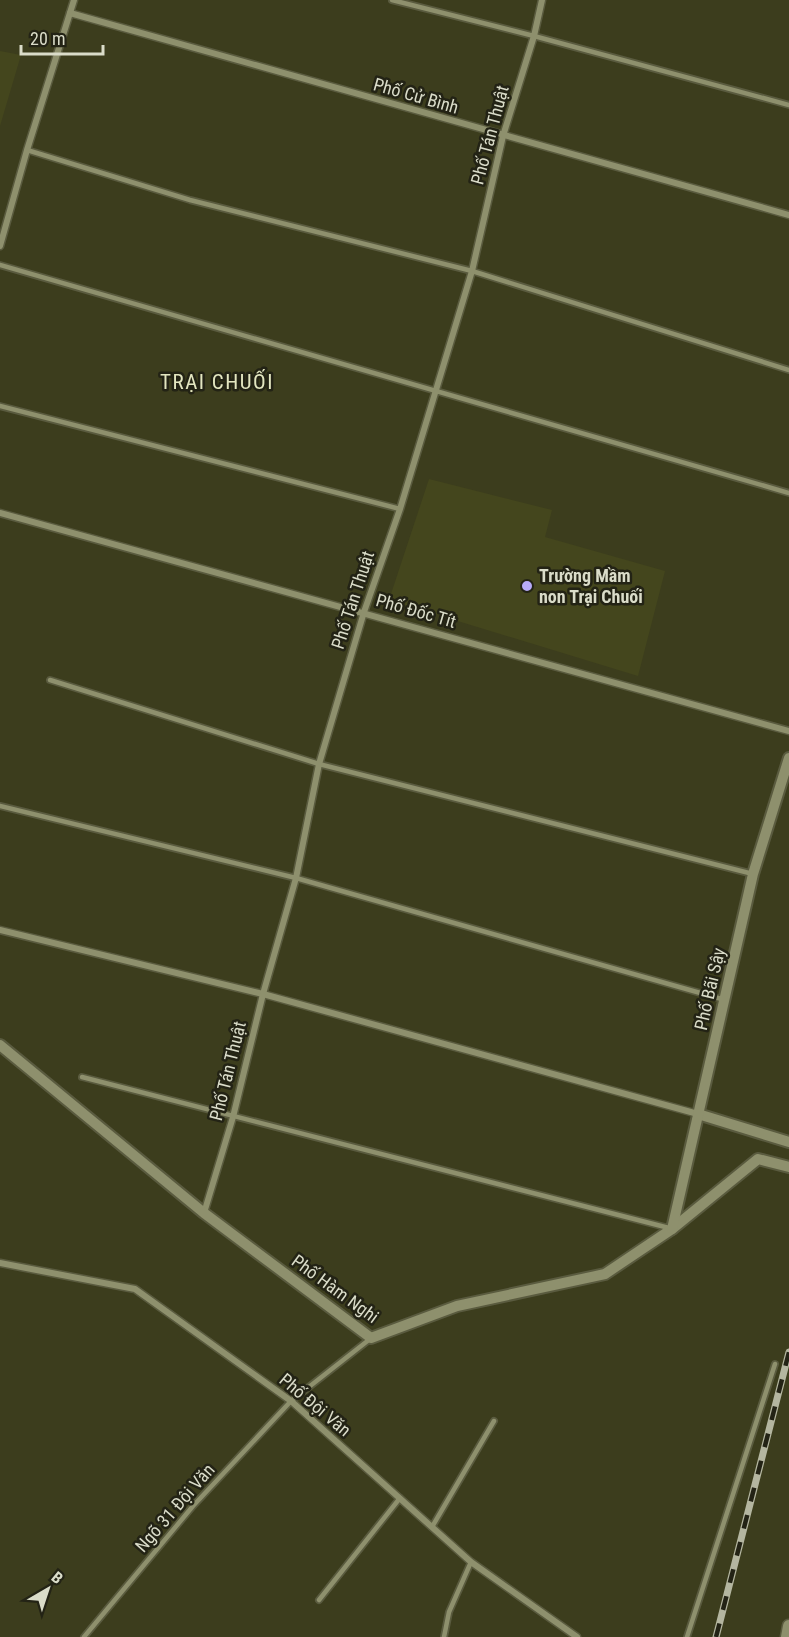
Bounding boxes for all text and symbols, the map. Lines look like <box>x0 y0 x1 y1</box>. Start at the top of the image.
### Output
scale bar <box>21 18 104 56</box>
text: 20 m <box>30 28 65 49</box>
street label: Phố Cử Bình <box>371 73 461 118</box>
street label: Phố Tán Thuật <box>466 83 513 187</box>
district label: TRẠI CHUỐI <box>160 369 274 394</box>
street label: Phố Tán Thuật <box>327 548 378 651</box>
place label: Trường Mầm non Trại Chuối <box>539 565 643 607</box>
marker: Trường Mầm non Trại Chuối <box>520 579 534 593</box>
street label: Phố Đốc Tít <box>374 589 459 632</box>
street label: Phố Bãi Sậy <box>690 945 729 1032</box>
street label: Phố Tán Thuật <box>205 1019 250 1123</box>
street label: Phố Hàm Nghi <box>288 1250 383 1327</box>
street label: Phố Đội Văn <box>275 1369 355 1441</box>
street label: Ngõ 31 Đội Văn <box>131 1459 219 1556</box>
north arrow <box>18 1559 78 1619</box>
text: B <box>48 1568 67 1588</box>

